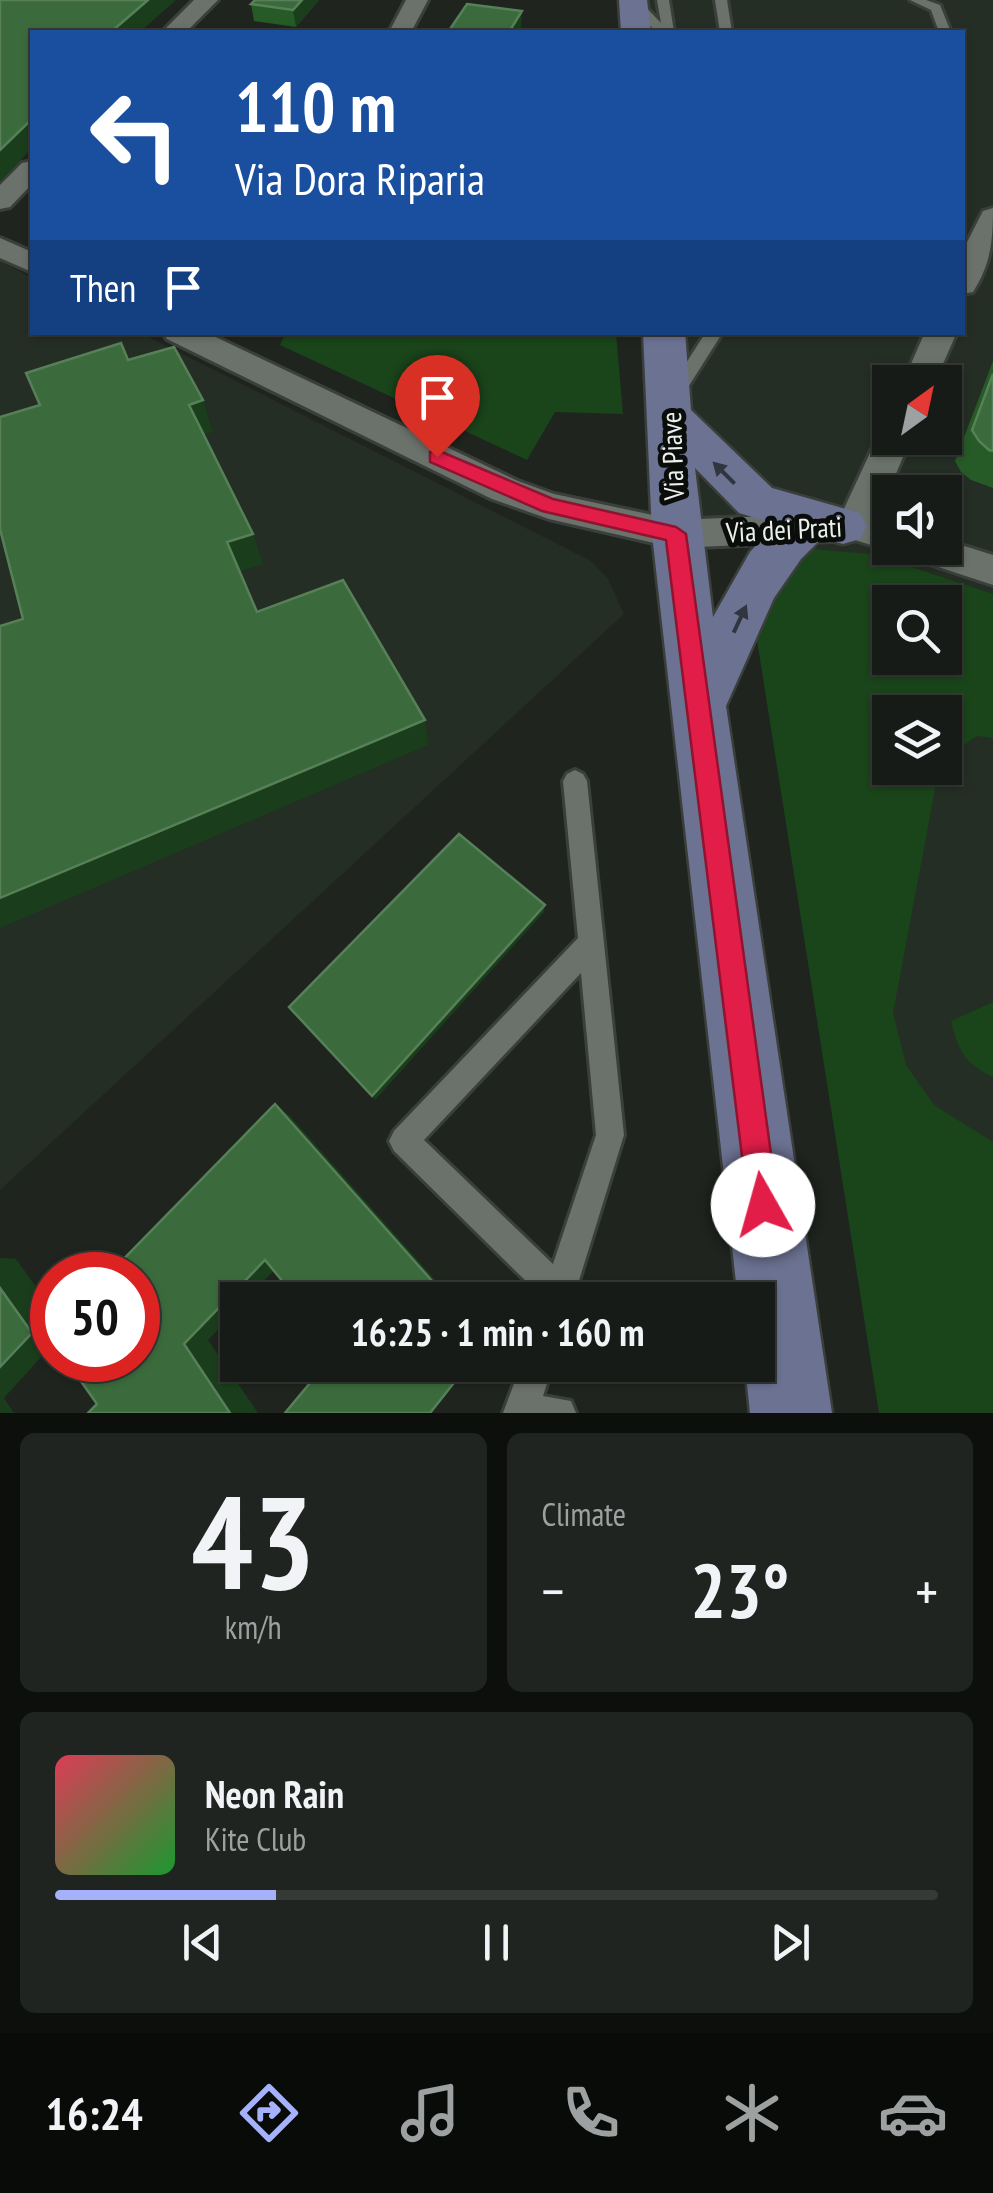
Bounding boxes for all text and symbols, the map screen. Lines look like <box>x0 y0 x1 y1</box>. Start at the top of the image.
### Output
text: 110 m <box>235 61 396 151</box>
icon: left <box>70 70 200 200</box>
text: Via Dora Riparia <box>235 149 485 207</box>
icon: arrive <box>156 260 211 315</box>
text: Then <box>70 263 136 312</box>
pin <box>395 355 480 458</box>
north arrow <box>872 365 962 455</box>
map controls <box>872 365 962 785</box>
icon: arrive <box>410 370 465 425</box>
street label: Via Piave <box>652 411 692 502</box>
one-way arrow <box>713 462 737 486</box>
button: sound <box>872 475 962 565</box>
street label: Via dei Prati <box>724 507 843 551</box>
button: search <box>872 585 962 675</box>
one-way arrow <box>731 604 748 633</box>
button: layers <box>872 695 962 785</box>
position arrow <box>711 1153 815 1257</box>
speed limit sign: 50 <box>30 1252 160 1382</box>
text: 16:25 · 1 min · 160 m <box>351 1307 644 1356</box>
text: 43 <box>191 1457 315 1625</box>
text: Climate <box>542 1493 626 1535</box>
text: 23° <box>690 1542 789 1639</box>
text: − <box>542 1555 564 1626</box>
text: + <box>915 1555 938 1626</box>
text: km/h <box>225 1606 282 1648</box>
text: Neon Rain <box>205 1769 344 1818</box>
text: Kite Club <box>205 1818 306 1860</box>
icon: previous <box>175 1915 230 1970</box>
icon: pause <box>469 1915 524 1970</box>
icon: next <box>763 1915 818 1970</box>
icon: directions <box>234 2078 304 2148</box>
icon: music <box>395 2078 465 2148</box>
icon: phone <box>556 2078 626 2148</box>
icon: climate <box>717 2078 787 2148</box>
icon: car <box>878 2078 948 2148</box>
text: 16:24 <box>45 2084 143 2142</box>

